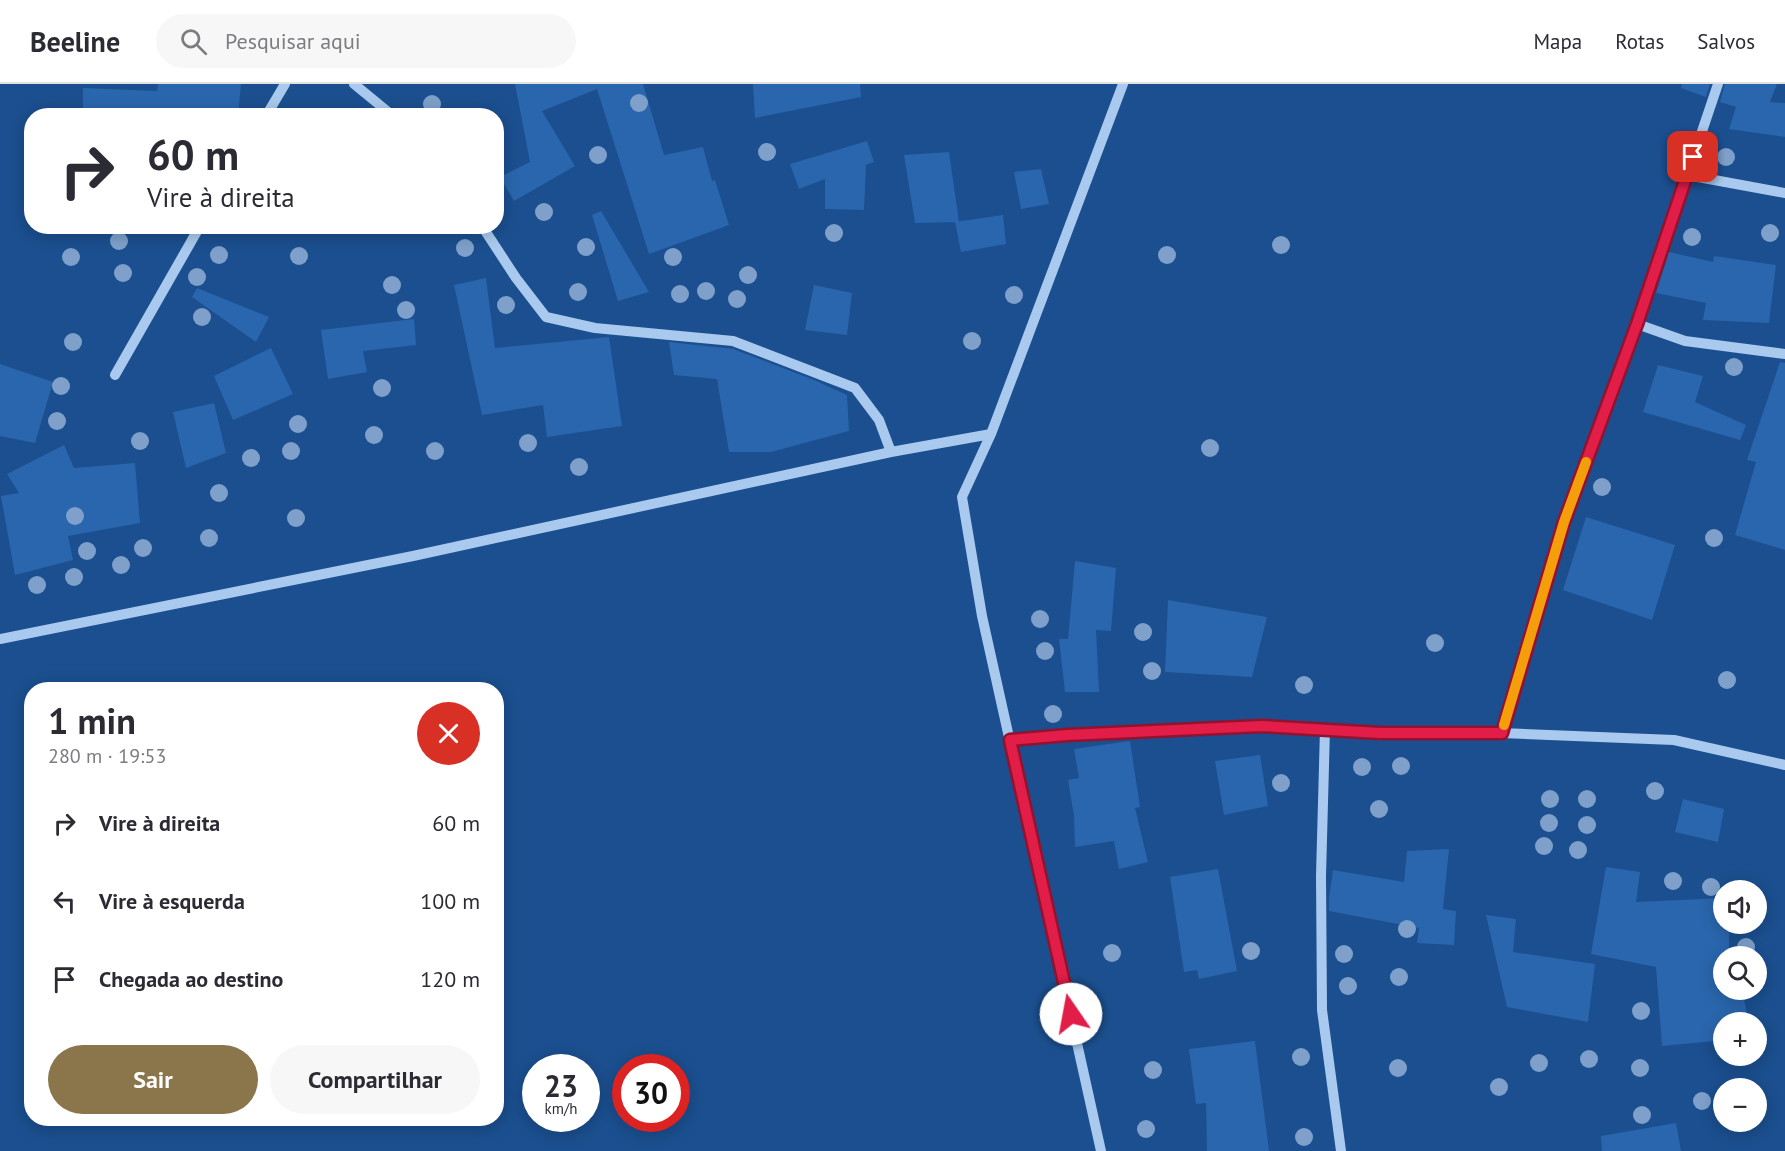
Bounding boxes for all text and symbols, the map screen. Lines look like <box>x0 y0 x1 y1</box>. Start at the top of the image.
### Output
search box <box>156 14 576 68</box>
text: Beeline <box>30 23 120 60</box>
icon: search <box>177 25 210 58</box>
text: Pesquisar aqui <box>225 27 361 55</box>
text: Mapa <box>1533 28 1582 55</box>
text: Rotas <box>1615 28 1664 55</box>
text: Salvos <box>1697 28 1755 55</box>
text: 60 m <box>147 127 239 182</box>
pin <box>1667 131 1718 182</box>
icon: right <box>48 132 126 210</box>
icon: arrive <box>1676 140 1709 173</box>
text: Vire à direita <box>147 180 295 214</box>
text: 1 min <box>48 697 136 744</box>
button: close <box>417 702 480 765</box>
text: 280 m · 19:53 <box>48 743 166 769</box>
icon: right <box>48 807 81 840</box>
text: Vire à direita <box>99 809 220 837</box>
text: 60 m <box>432 809 480 837</box>
map controls <box>1713 880 1767 1132</box>
button: sound <box>1713 880 1767 934</box>
icon: left <box>48 885 81 918</box>
text: Vire à esquerda <box>99 887 245 915</box>
text: 100 m <box>420 887 480 915</box>
button: search <box>1713 946 1767 1000</box>
icon: arrive <box>48 963 81 996</box>
text: Chegada ao destino <box>99 965 283 993</box>
text: 120 m <box>420 965 480 993</box>
position arrow <box>1039 982 1103 1046</box>
button: + <box>1713 1012 1767 1066</box>
button: Sair <box>48 1045 258 1114</box>
button: Compartilhar <box>270 1045 480 1114</box>
speed limit sign: 30 <box>612 1054 690 1132</box>
text: 23 <box>544 1066 578 1105</box>
button: − <box>1713 1078 1767 1132</box>
text: km/h <box>545 1099 577 1118</box>

